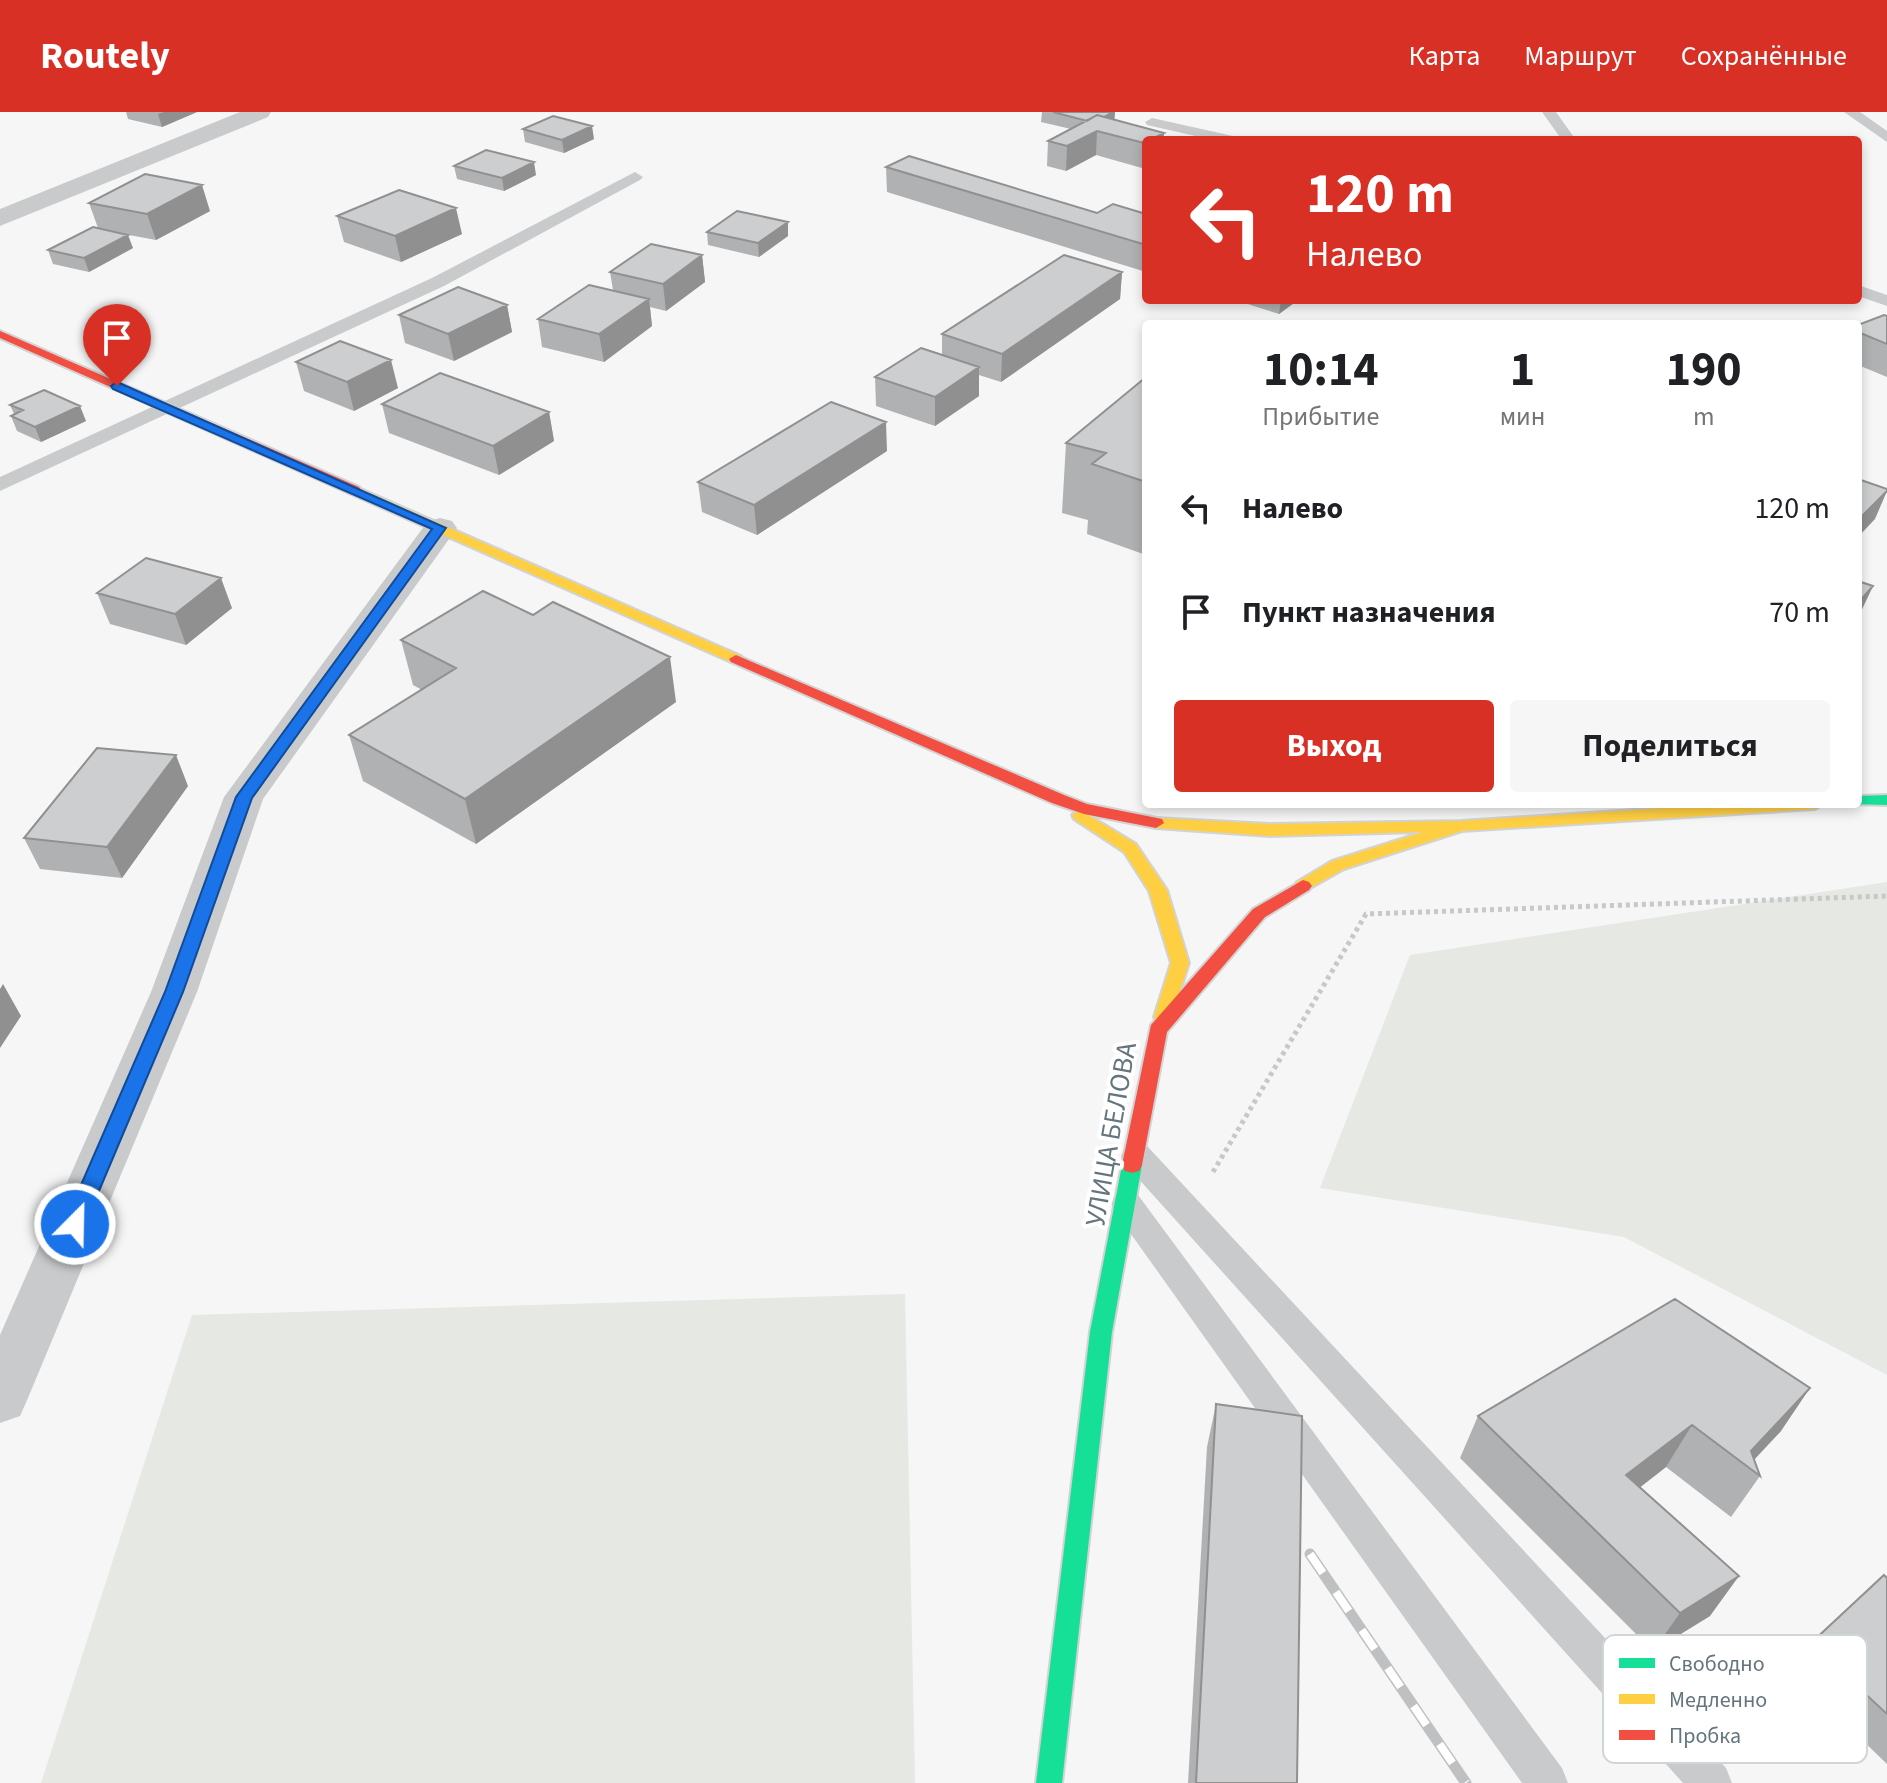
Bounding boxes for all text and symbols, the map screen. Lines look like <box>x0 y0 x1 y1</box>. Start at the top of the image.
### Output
text: Routely <box>40 29 170 83</box>
text: Карта <box>1409 36 1480 76</box>
text: Маршрут <box>1524 36 1637 76</box>
text: Сохранённые <box>1681 36 1847 76</box>
text: 120 m <box>1306 155 1454 234</box>
icon: left <box>1174 168 1278 272</box>
text: Налево <box>1306 229 1422 280</box>
pin <box>83 304 151 386</box>
icon: arrive <box>95 316 139 360</box>
text: 10:14 <box>1263 336 1379 404</box>
text: 1 <box>1510 336 1535 404</box>
text: 190 <box>1666 336 1742 404</box>
text: Прибытие <box>1262 398 1379 435</box>
text: мин <box>1500 398 1545 435</box>
text: m <box>1693 398 1714 435</box>
icon: left <box>1174 486 1218 530</box>
text: Налево <box>1242 487 1343 530</box>
text: 120 m <box>1754 487 1830 530</box>
icon: arrive <box>1174 590 1218 634</box>
text: Пункт назначения <box>1242 591 1496 634</box>
text: 70 m <box>1769 591 1830 634</box>
button: Выход <box>1174 700 1494 792</box>
button: Поделиться <box>1510 700 1830 792</box>
street label: УЛИЦА БЕЛОВА <box>1075 1038 1147 1229</box>
position arrow <box>33 1182 117 1266</box>
legend <box>1603 1635 1867 1763</box>
text: Свободно <box>1669 1648 1765 1680</box>
text: Медленно <box>1669 1684 1767 1716</box>
text: Пробка <box>1669 1720 1741 1752</box>

